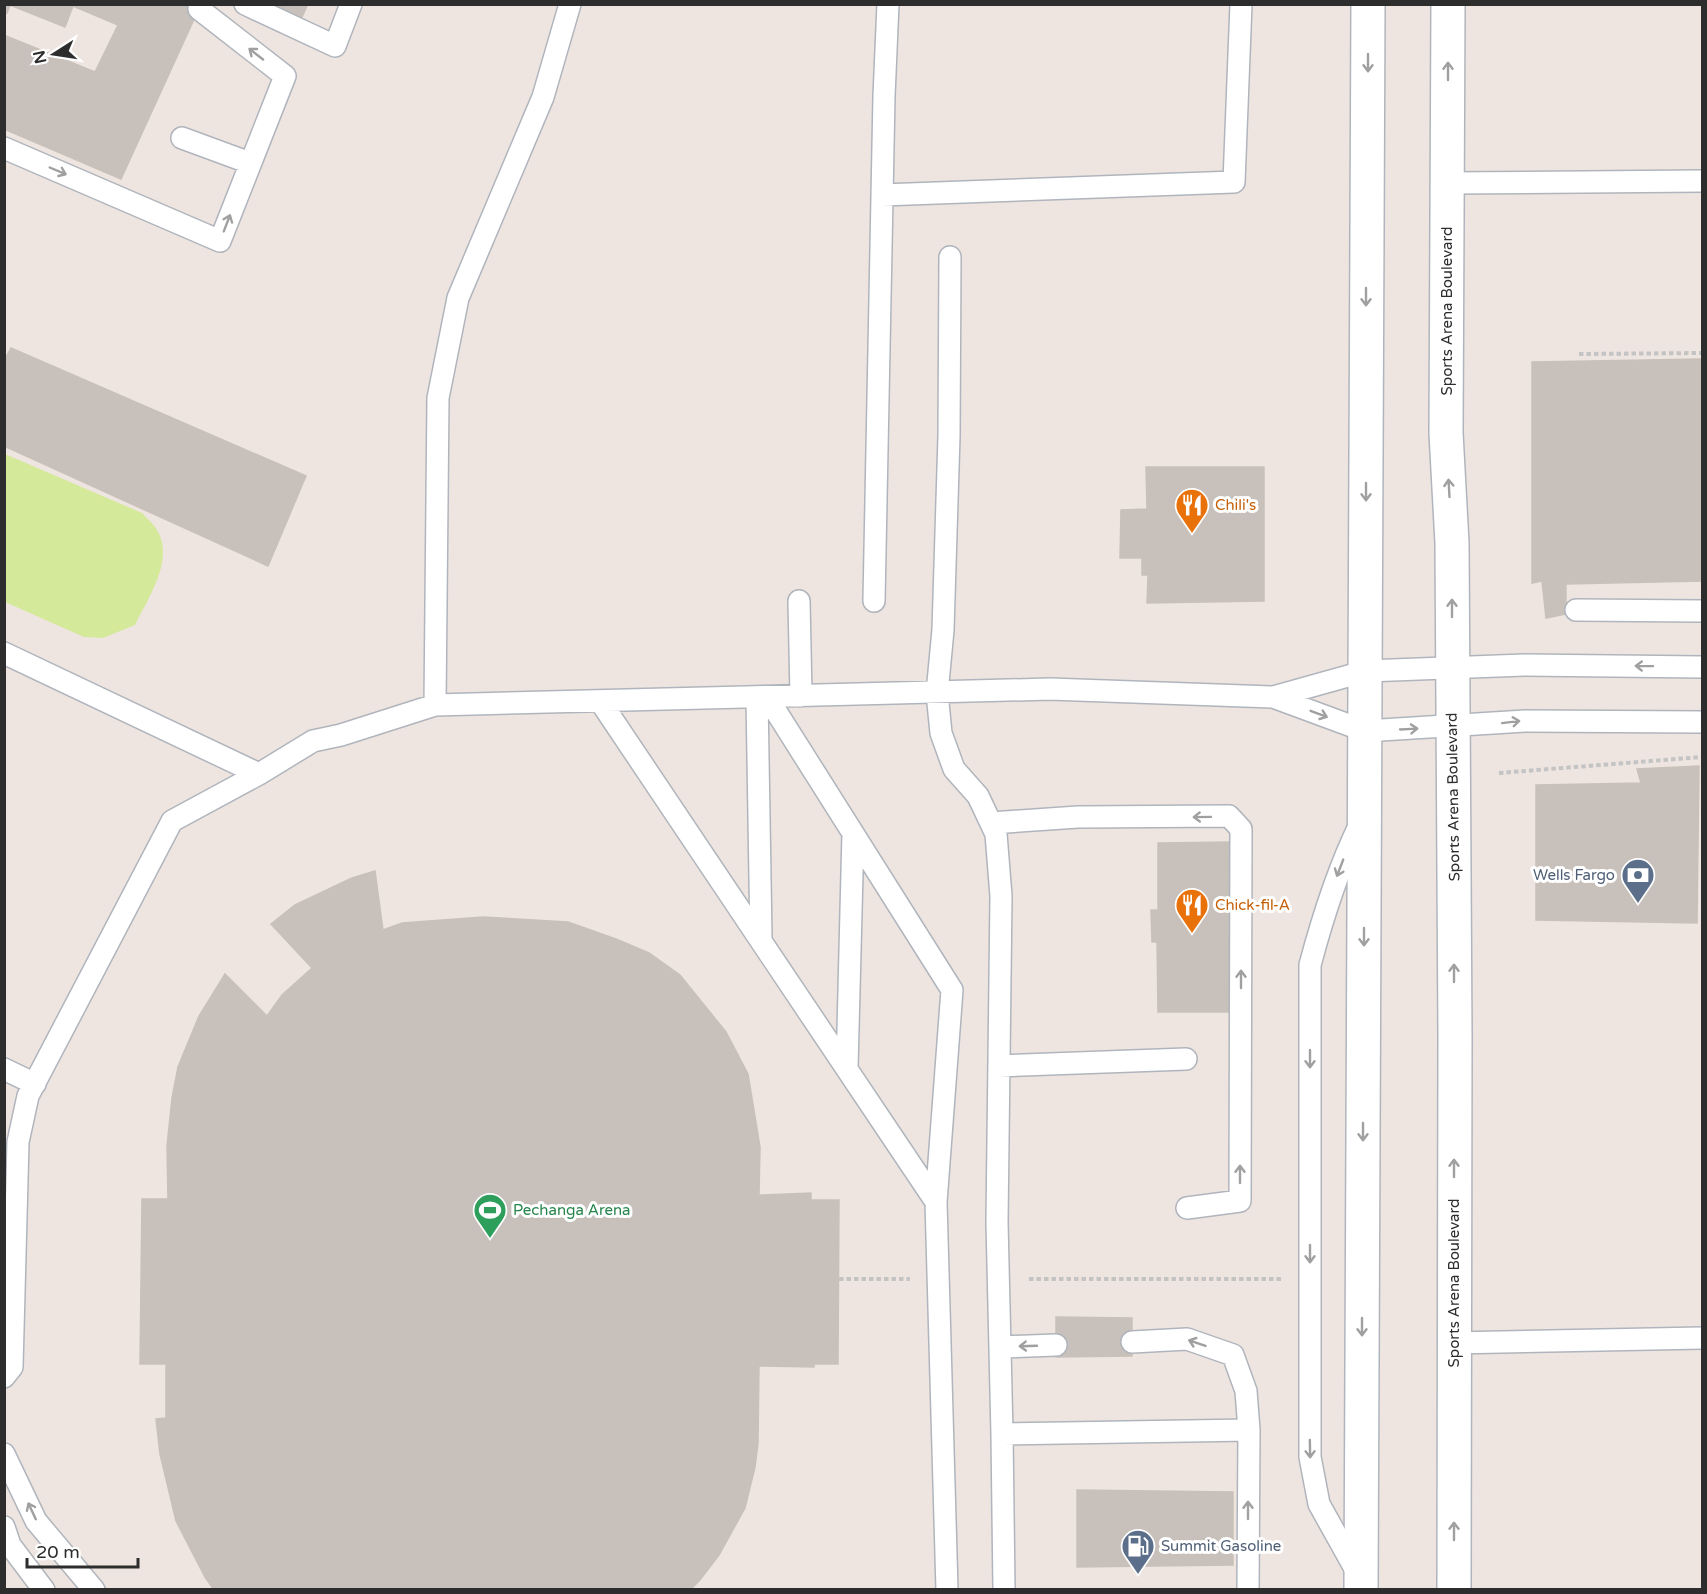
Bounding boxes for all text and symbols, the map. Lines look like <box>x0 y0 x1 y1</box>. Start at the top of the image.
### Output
north arrow <box>24 24 84 84</box>
one-way arrow <box>249 47 265 60</box>
text: N <box>29 49 51 65</box>
one-way arrow <box>1362 52 1374 72</box>
one-way arrow <box>1442 62 1454 82</box>
one-way arrow <box>49 166 67 177</box>
one-way arrow <box>222 214 233 233</box>
street label: Sports Arena Boulevard <box>1438 227 1456 395</box>
one-way arrow <box>1360 287 1372 307</box>
one-way arrow <box>1443 478 1454 498</box>
one-way arrow <box>1360 482 1372 502</box>
restaurant icon: Chili's <box>1174 487 1210 534</box>
place label: Chili's <box>1215 496 1256 514</box>
one-way arrow <box>1446 599 1458 619</box>
one-way arrow <box>1635 660 1655 672</box>
one-way arrow <box>1310 709 1328 720</box>
street label: Sports Arena Boulevard <box>1443 712 1463 882</box>
one-way arrow <box>1500 717 1520 728</box>
one-way arrow <box>1398 723 1418 734</box>
one-way arrow <box>1192 811 1212 823</box>
bank icon: Wells Fargo <box>1620 857 1656 904</box>
one-way arrow <box>1334 859 1345 877</box>
place label: Wells Fargo <box>1533 866 1615 884</box>
restaurant icon: Chick-fil-A <box>1174 887 1210 934</box>
place label: Chick-fil-A <box>1215 896 1290 914</box>
one-way arrow <box>1358 926 1370 946</box>
one-way arrow <box>1449 963 1460 983</box>
one-way arrow <box>1235 970 1247 990</box>
one-way arrow <box>1304 1048 1316 1068</box>
one-way arrow <box>1357 1121 1369 1141</box>
one-way arrow <box>1448 1158 1460 1178</box>
one-way arrow <box>1234 1165 1246 1185</box>
sports icon: Pechanga Arena <box>472 1192 508 1239</box>
street label: Sports Arena Boulevard <box>1445 1199 1463 1367</box>
place label: Pechanga Arena <box>513 1201 631 1219</box>
one-way arrow <box>1304 1243 1316 1263</box>
one-way arrow <box>1356 1316 1368 1336</box>
one-way arrow <box>1188 1336 1207 1347</box>
one-way arrow <box>1019 1340 1039 1352</box>
one-way arrow <box>1304 1438 1316 1458</box>
one-way arrow <box>1242 1501 1254 1521</box>
one-way arrow <box>25 1503 37 1521</box>
one-way arrow <box>1448 1522 1460 1542</box>
fuel station icon: Summit Gasoline <box>1120 1528 1156 1575</box>
scale bar <box>27 1531 138 1569</box>
place label: Summit Gasoline <box>1161 1537 1281 1555</box>
text: 20 m <box>36 1541 80 1563</box>

